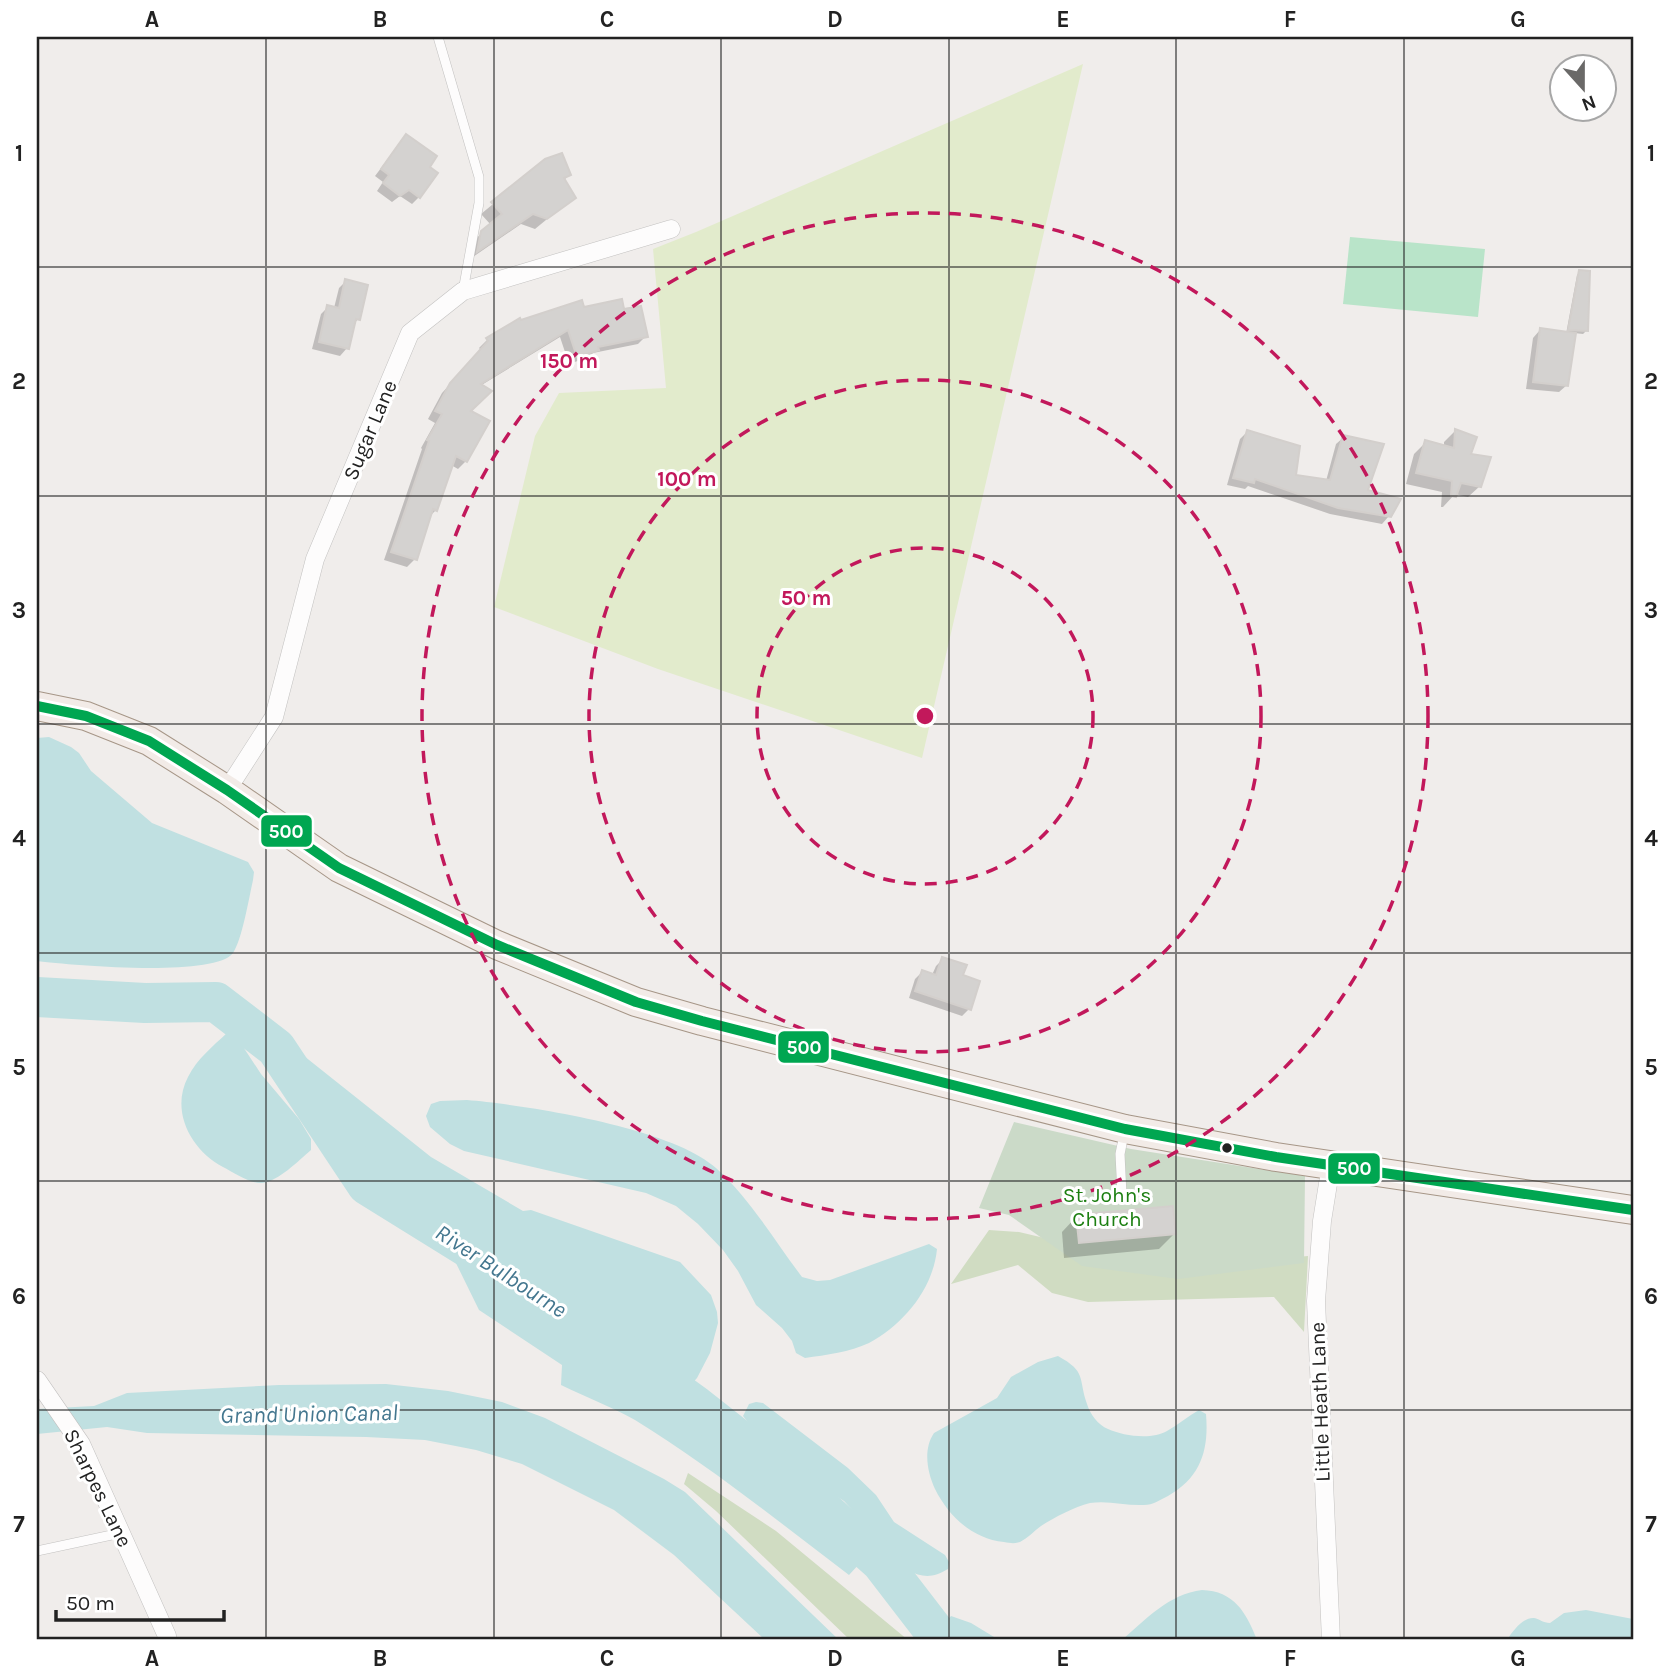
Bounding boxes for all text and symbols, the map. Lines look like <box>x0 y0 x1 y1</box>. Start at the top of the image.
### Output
text: A <box>145 6 159 33</box>
text: B <box>373 6 387 33</box>
text: C <box>600 6 614 33</box>
text: D <box>827 6 843 33</box>
text: E <box>1056 6 1070 33</box>
text: F <box>1284 6 1296 33</box>
text: G <box>1510 6 1526 33</box>
north arrow <box>1548 52 1618 122</box>
text: N <box>1578 90 1599 116</box>
text: 1 <box>15 140 23 167</box>
text: 1 <box>1647 140 1655 167</box>
text: 150 m <box>540 349 598 373</box>
text: 2 <box>12 368 26 395</box>
text: 2 <box>1644 368 1658 395</box>
street label: Sugar Lane <box>338 376 402 484</box>
text: 100 m <box>657 467 717 491</box>
text: 50 m <box>781 586 831 610</box>
text: 3 <box>12 597 26 624</box>
text: 3 <box>1644 597 1658 624</box>
centre of rings <box>913 704 937 728</box>
line badge: 500 <box>260 814 313 848</box>
text: 500 <box>268 821 304 843</box>
text: 4 <box>12 825 26 852</box>
text: 4 <box>1644 825 1658 852</box>
line badge: 500 <box>777 1030 830 1064</box>
text: 500 <box>786 1037 822 1059</box>
text: 5 <box>12 1054 26 1081</box>
text: 5 <box>1644 1054 1658 1081</box>
unlabelled marker <box>1220 1141 1234 1155</box>
line badge: 500 <box>1327 1152 1381 1185</box>
text: 500 <box>1336 1158 1372 1180</box>
park label: St. John's Church <box>1063 1183 1151 1231</box>
water label: River Bulbourne <box>430 1219 572 1324</box>
text: 6 <box>12 1283 26 1310</box>
text: 6 <box>1644 1283 1658 1310</box>
street label: Little Heath Lane <box>1305 1321 1335 1483</box>
water label: Grand Union Canal <box>220 1399 398 1429</box>
street label: Sharpes Lane <box>59 1425 137 1551</box>
text: 7 <box>13 1511 25 1538</box>
text: 7 <box>1645 1511 1657 1538</box>
scale bar <box>56 1579 224 1623</box>
text: 50 m <box>66 1591 115 1615</box>
text: A <box>145 1645 159 1672</box>
text: B <box>373 1645 387 1672</box>
text: C <box>600 1645 614 1672</box>
text: D <box>827 1645 843 1672</box>
text: E <box>1056 1645 1070 1672</box>
text: F <box>1284 1645 1296 1672</box>
text: G <box>1510 1645 1526 1672</box>

